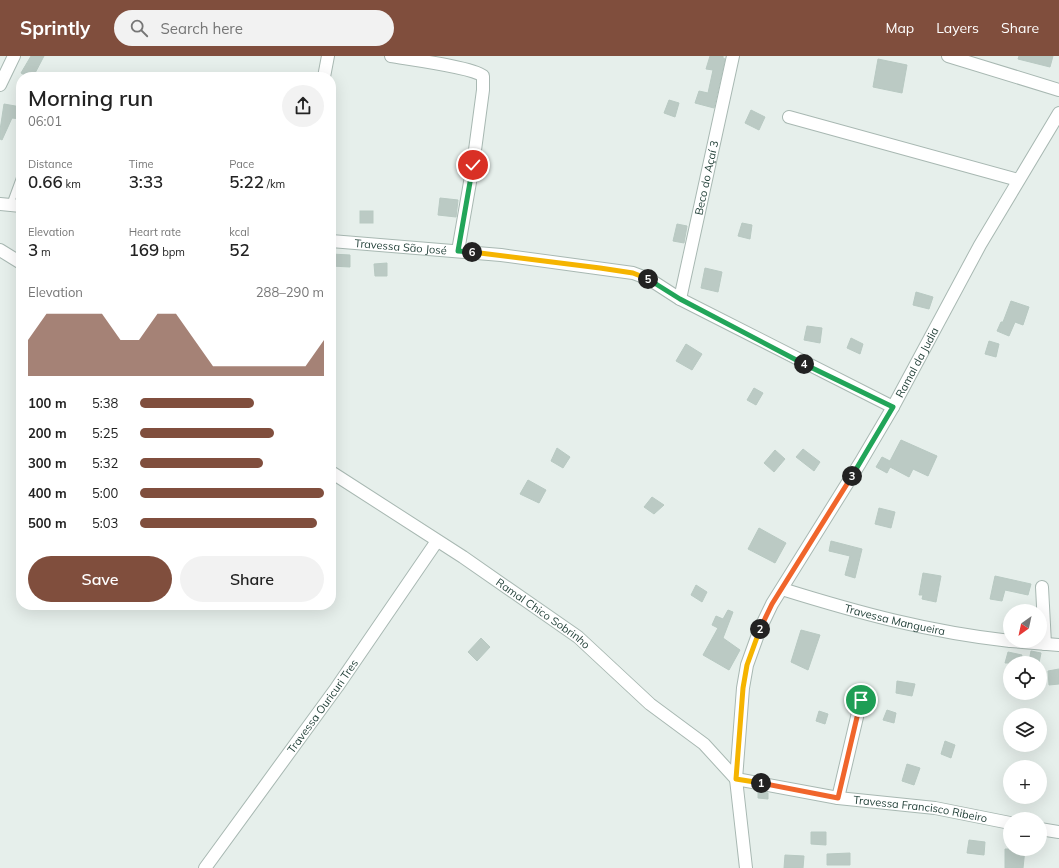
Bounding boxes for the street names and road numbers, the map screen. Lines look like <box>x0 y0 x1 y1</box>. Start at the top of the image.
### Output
street label: Beco do Açaí 3 <box>691 139 721 216</box>
street label: Travessa São José <box>354 236 447 258</box>
street label: Ramal da Judia <box>892 325 942 400</box>
street label: Ramal Chico Sobrinho <box>493 575 593 652</box>
street label: Travessa Mangueira <box>843 601 946 638</box>
street label: Travessa Ouricuri Tres <box>284 656 361 756</box>
street label: Travessa Francisco Ribeiro <box>853 793 989 825</box>

